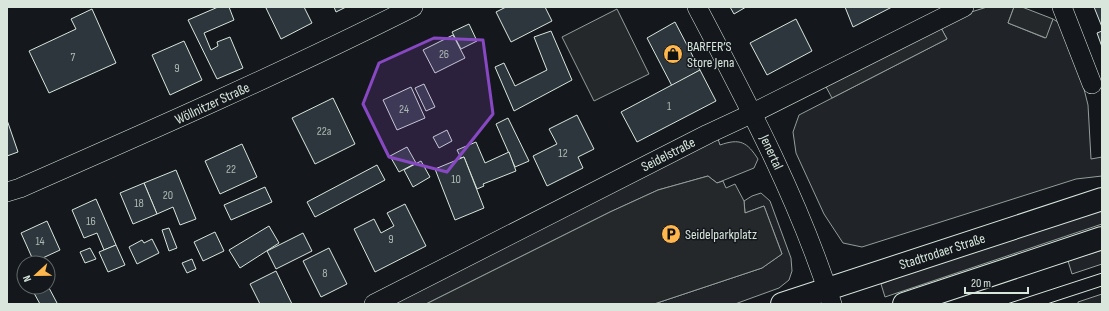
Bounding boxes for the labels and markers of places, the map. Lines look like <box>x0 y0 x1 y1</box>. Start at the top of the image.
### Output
place label: BARFER’S Store Jena <box>687 38 735 71</box>
shop icon: BARFER’S Store Jena <box>662 43 684 65</box>
parking icon: Seidelparkplatz <box>660 223 682 245</box>
place label: Seidelparkplatz <box>685 226 757 243</box>

